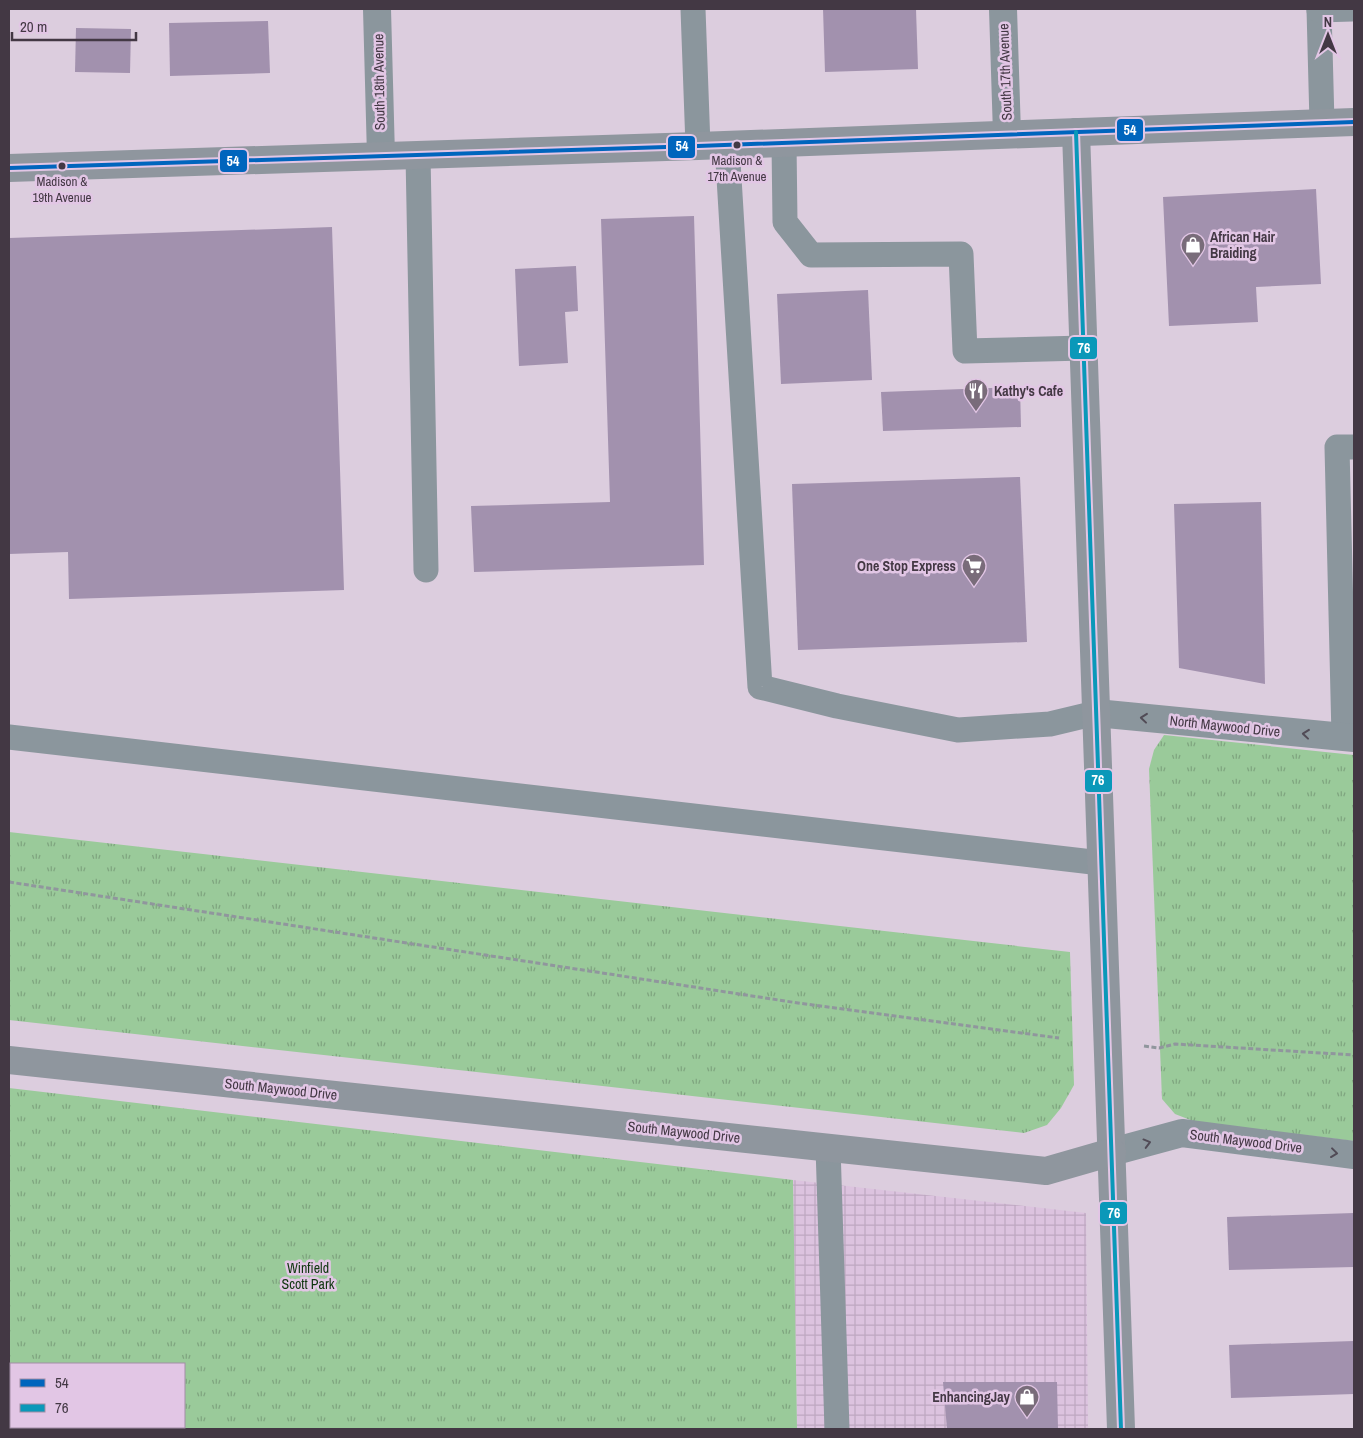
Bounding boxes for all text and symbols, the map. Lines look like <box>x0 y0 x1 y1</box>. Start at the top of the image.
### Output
scale bar <box>12 10 136 42</box>
north arrow <box>1303 10 1353 60</box>
text: N <box>1324 13 1332 31</box>
text: 20 m <box>20 16 47 37</box>
street label: South 17th Avenue <box>994 23 1016 121</box>
street label: South 18th Avenue <box>369 33 389 131</box>
line badge: 54 <box>1116 118 1144 142</box>
text: 54 <box>1124 121 1137 139</box>
line badge: 54 <box>667 135 696 159</box>
text: 54 <box>676 137 689 155</box>
marker: Madison & 17th Avenue <box>732 140 742 150</box>
line badge: 54 <box>219 149 248 173</box>
text: 54 <box>227 152 240 170</box>
place label: Madison & 17th Avenue <box>707 152 767 185</box>
marker: Madison & 19th Avenue <box>57 161 67 171</box>
place label: Madison & 19th Avenue <box>32 173 92 206</box>
place label: African Hair Braiding <box>1210 228 1276 262</box>
shop icon: African Hair Braiding <box>1180 232 1206 266</box>
line badge: 76 <box>1069 336 1098 360</box>
text: 76 <box>1078 339 1090 357</box>
restaurant icon: Kathy's Cafe <box>963 378 989 412</box>
place label: Kathy's Cafe <box>994 382 1063 400</box>
supermarket icon: One Stop Express <box>961 553 987 587</box>
place label: One Stop Express <box>857 557 956 575</box>
street label: North Maywood Drive <box>1169 711 1281 741</box>
one-way arrow <box>1140 713 1148 724</box>
one-way arrow <box>1301 729 1309 740</box>
line badge: 76 <box>1084 769 1113 793</box>
text: 76 <box>1092 771 1104 789</box>
street label: South Maywood Drive <box>224 1074 338 1104</box>
street label: South Maywood Drive <box>627 1117 741 1147</box>
street label: South Maywood Drive <box>1189 1125 1303 1157</box>
one-way arrow <box>1142 1138 1150 1148</box>
one-way arrow <box>1330 1147 1338 1157</box>
line badge: 76 <box>1099 1201 1128 1225</box>
text: 76 <box>1108 1204 1120 1222</box>
park label: Winfield Scott Park <box>282 1259 335 1293</box>
legend <box>10 1363 185 1428</box>
text: 54 <box>55 1372 69 1393</box>
shop icon: EnhancingJay <box>1014 1384 1040 1418</box>
place label: EnhancingJay <box>932 1388 1011 1406</box>
text: 76 <box>55 1397 69 1418</box>

